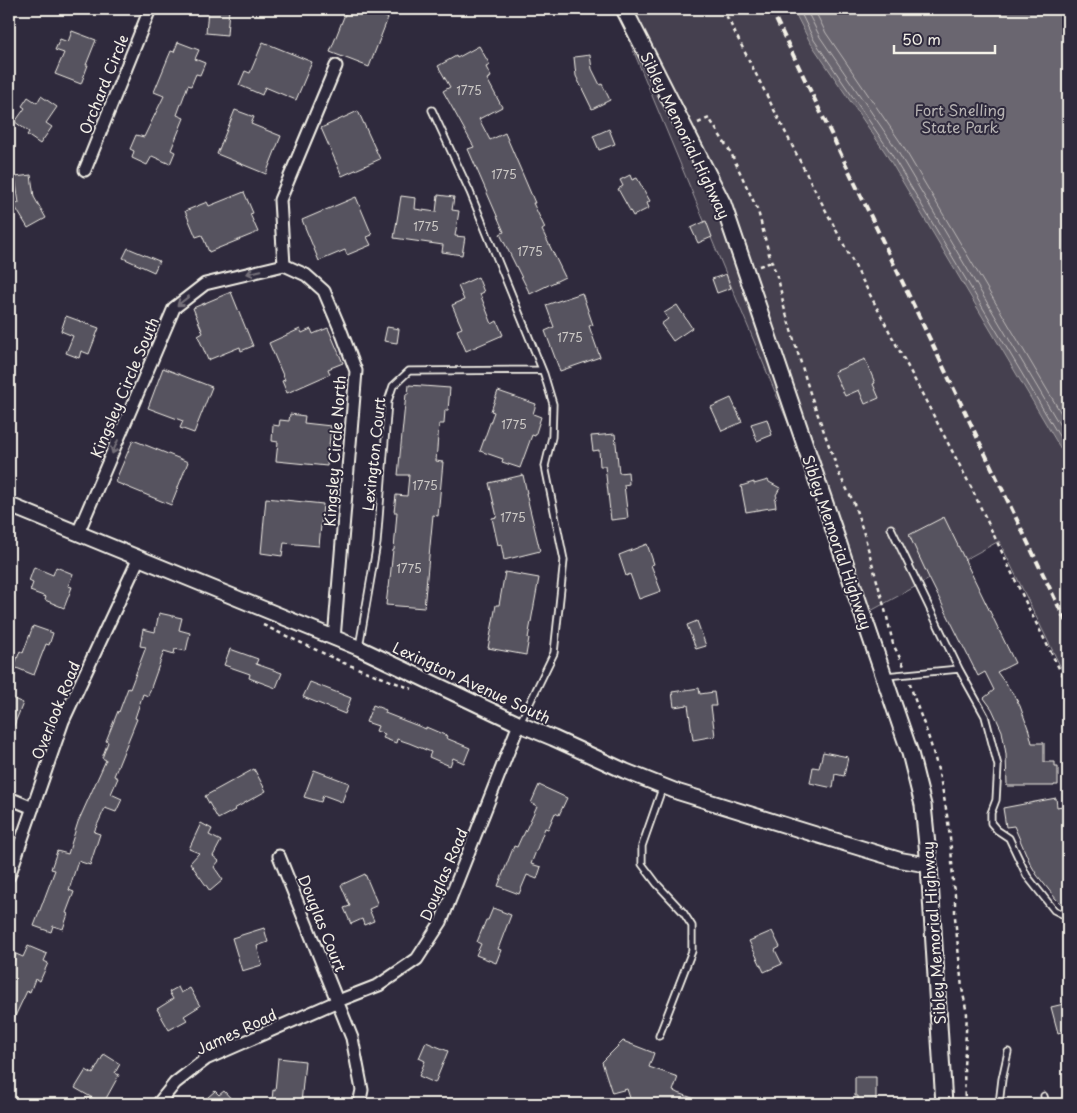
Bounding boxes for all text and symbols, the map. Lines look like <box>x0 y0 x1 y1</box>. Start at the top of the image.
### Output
scale bar <box>894 22 996 54</box>
text: 50 m <box>902 27 941 50</box>
street label: Orchard Circle <box>72 31 134 137</box>
street label: Sibley Memorial Highway <box>635 48 737 222</box>
house number: 1775 <box>456 81 482 99</box>
park label: Fort Snelling State Park <box>914 98 1006 138</box>
house number: 1775 <box>491 165 517 183</box>
house number: 1775 <box>413 217 439 235</box>
house number: 1775 <box>517 242 543 260</box>
one-way arrow <box>247 268 263 277</box>
one-way arrow <box>176 296 190 306</box>
street label: Kingsley Circle South <box>84 313 164 461</box>
house number: 1775 <box>557 328 583 346</box>
street label: Kingsley Circle North <box>317 375 351 527</box>
street label: Lexington Court <box>356 396 390 512</box>
house number: 1775 <box>501 415 527 433</box>
one-way arrow <box>109 439 119 454</box>
street label: Sibley Memorial Highway <box>797 452 879 632</box>
house number: 1775 <box>412 476 438 494</box>
house number: 1775 <box>500 508 526 526</box>
house number: 1775 <box>396 559 422 577</box>
street label: Lexington Avenue South <box>389 635 555 729</box>
street label: Overlook Road <box>25 657 85 763</box>
street label: Douglas Road <box>413 824 473 924</box>
street label: Sibley Memorial Highway <box>915 841 951 1025</box>
street label: Douglas Court <box>293 871 353 975</box>
street label: James Road <box>192 1002 280 1060</box>

